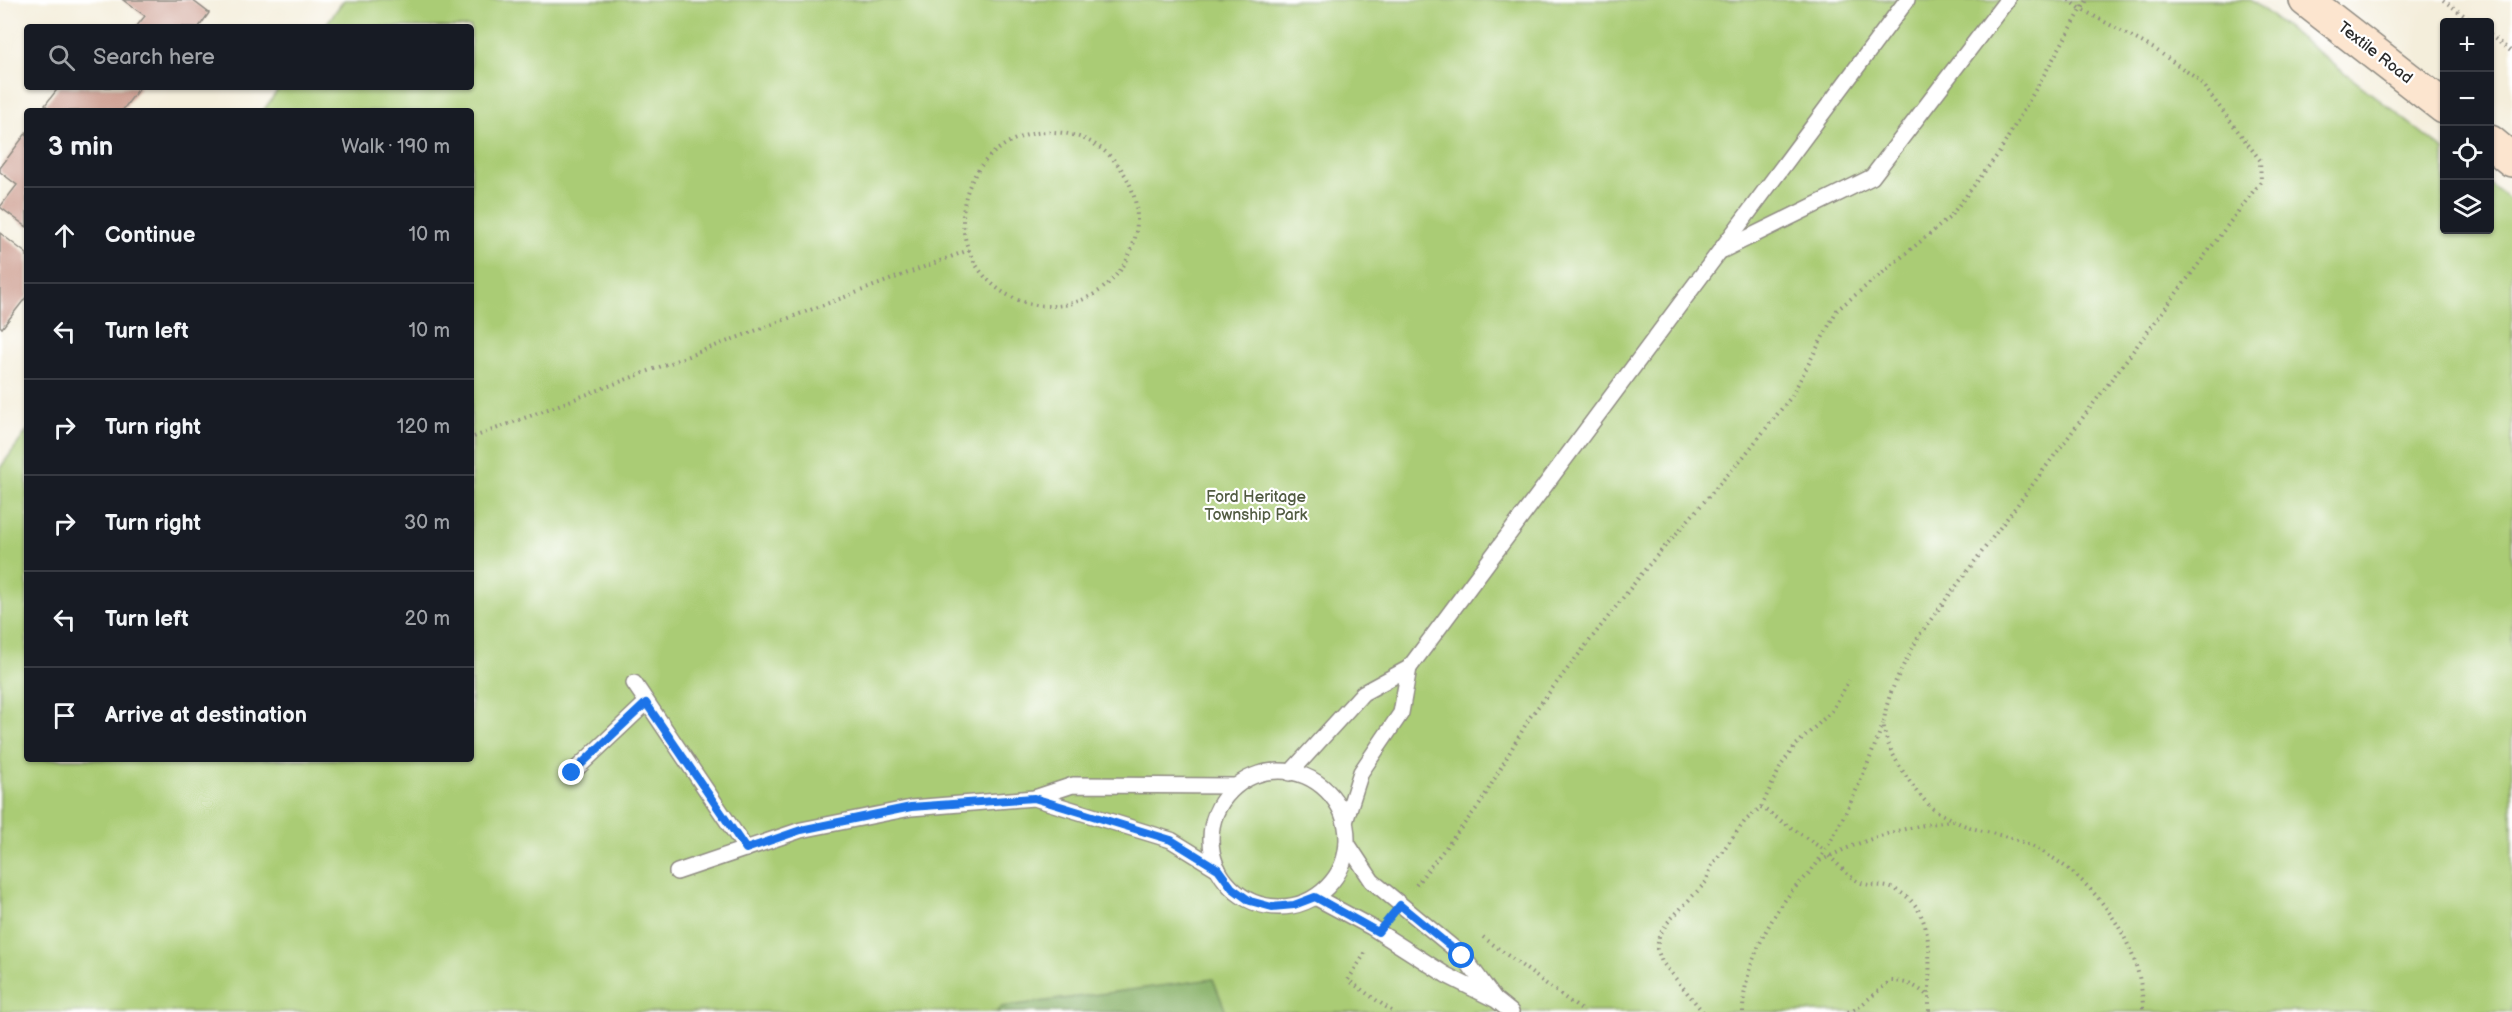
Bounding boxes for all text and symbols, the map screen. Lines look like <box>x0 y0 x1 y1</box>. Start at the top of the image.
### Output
street label: Textile Road <box>2334 18 2416 88</box>
map controls <box>2440 18 2494 234</box>
button: + <box>2440 18 2494 72</box>
search box <box>24 24 474 90</box>
icon: search <box>45 41 78 74</box>
text: Search here <box>93 44 215 71</box>
button: − <box>2440 72 2494 126</box>
button: locate <box>2440 126 2494 180</box>
text: 3 min <box>48 132 113 163</box>
text: Walk · 190 m <box>341 135 450 159</box>
button: layers <box>2440 180 2494 234</box>
icon: ahead <box>48 219 81 252</box>
text: Continue <box>105 222 195 249</box>
text: 10 m <box>409 223 450 247</box>
icon: left <box>48 315 81 348</box>
text: Turn left <box>105 318 189 345</box>
text: 10 m <box>409 319 450 343</box>
icon: right <box>48 411 81 444</box>
text: Turn right <box>105 414 201 441</box>
text: 120 m <box>397 415 450 439</box>
park label: Ford Heritage Township Park <box>1205 488 1308 525</box>
icon: right <box>48 507 81 540</box>
text: Turn right <box>105 510 201 537</box>
text: 30 m <box>404 511 450 535</box>
icon: left <box>48 603 81 636</box>
text: Turn left <box>105 606 189 633</box>
text: 20 m <box>405 607 450 631</box>
icon: arrive <box>48 699 81 732</box>
text: Arrive at destination <box>105 702 307 729</box>
route end <box>558 759 584 785</box>
route start <box>1448 942 1474 968</box>

